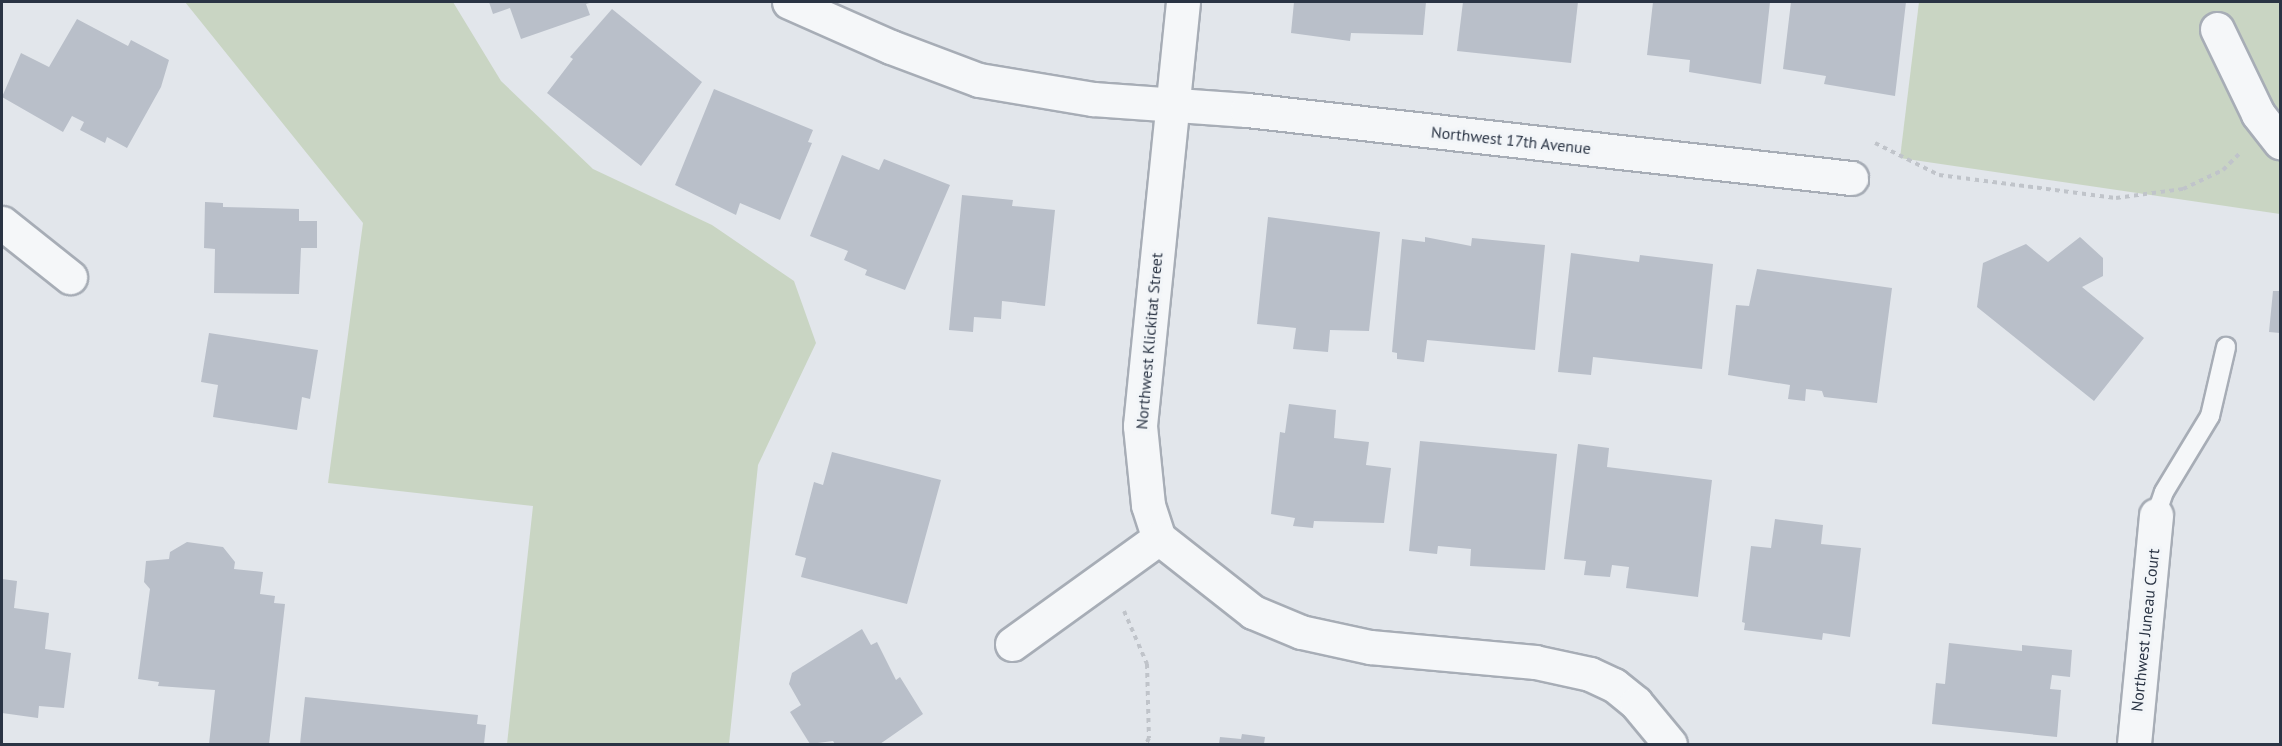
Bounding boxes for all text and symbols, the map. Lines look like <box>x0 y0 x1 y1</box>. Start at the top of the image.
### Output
street label: Northwest 17th Avenue <box>1430 122 1592 158</box>
street label: Northwest Klickitat Street <box>1132 252 1166 430</box>
street label: Northwest Juneau Court <box>2127 548 2163 712</box>

